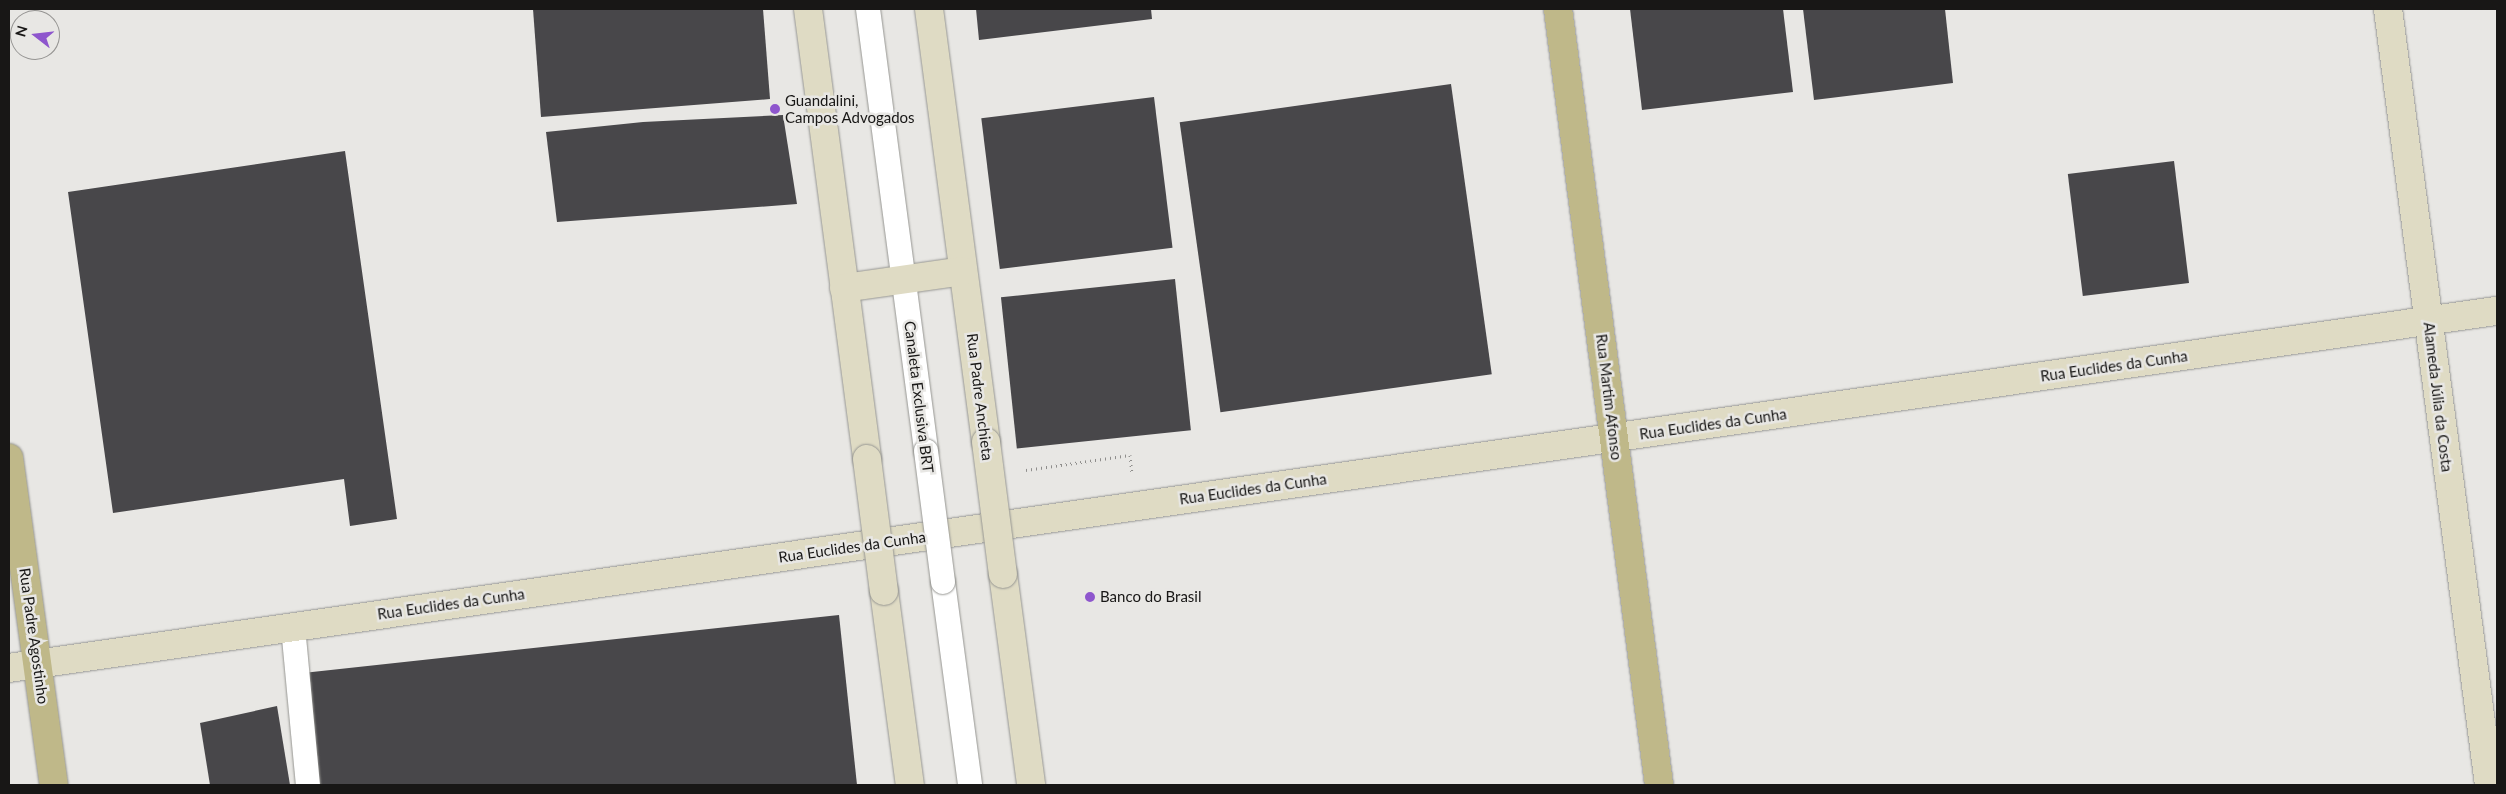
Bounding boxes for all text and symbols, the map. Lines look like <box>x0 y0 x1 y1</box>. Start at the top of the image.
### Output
north arrow <box>10 10 60 60</box>
text: N <box>11 23 31 39</box>
place label: Guandalini, Campos Advogados <box>785 91 915 126</box>
marker: Guandalini, Campos Advogados <box>769 103 781 115</box>
street label: Canaleta Exclusiva BRT <box>901 320 937 474</box>
street label: Alameda Júlia da Costa <box>2420 321 2456 473</box>
street label: Rua Padre Anchieta <box>963 332 997 462</box>
street label: Rua Martim Afonso <box>1592 333 1626 461</box>
street label: Rua Euclides da Cunha <box>2039 347 2189 385</box>
street label: Rua Euclides da Cunha <box>1638 405 1788 443</box>
street label: Rua Euclides da Cunha <box>1178 470 1328 508</box>
street label: Rua Euclides da Cunha <box>777 528 927 566</box>
street label: Rua Padre Agostinho <box>16 567 52 705</box>
street label: Rua Euclides da Cunha <box>376 585 526 623</box>
place label: Banco do Brasil <box>1100 588 1201 606</box>
marker: Banco do Brasil <box>1084 591 1096 603</box>

